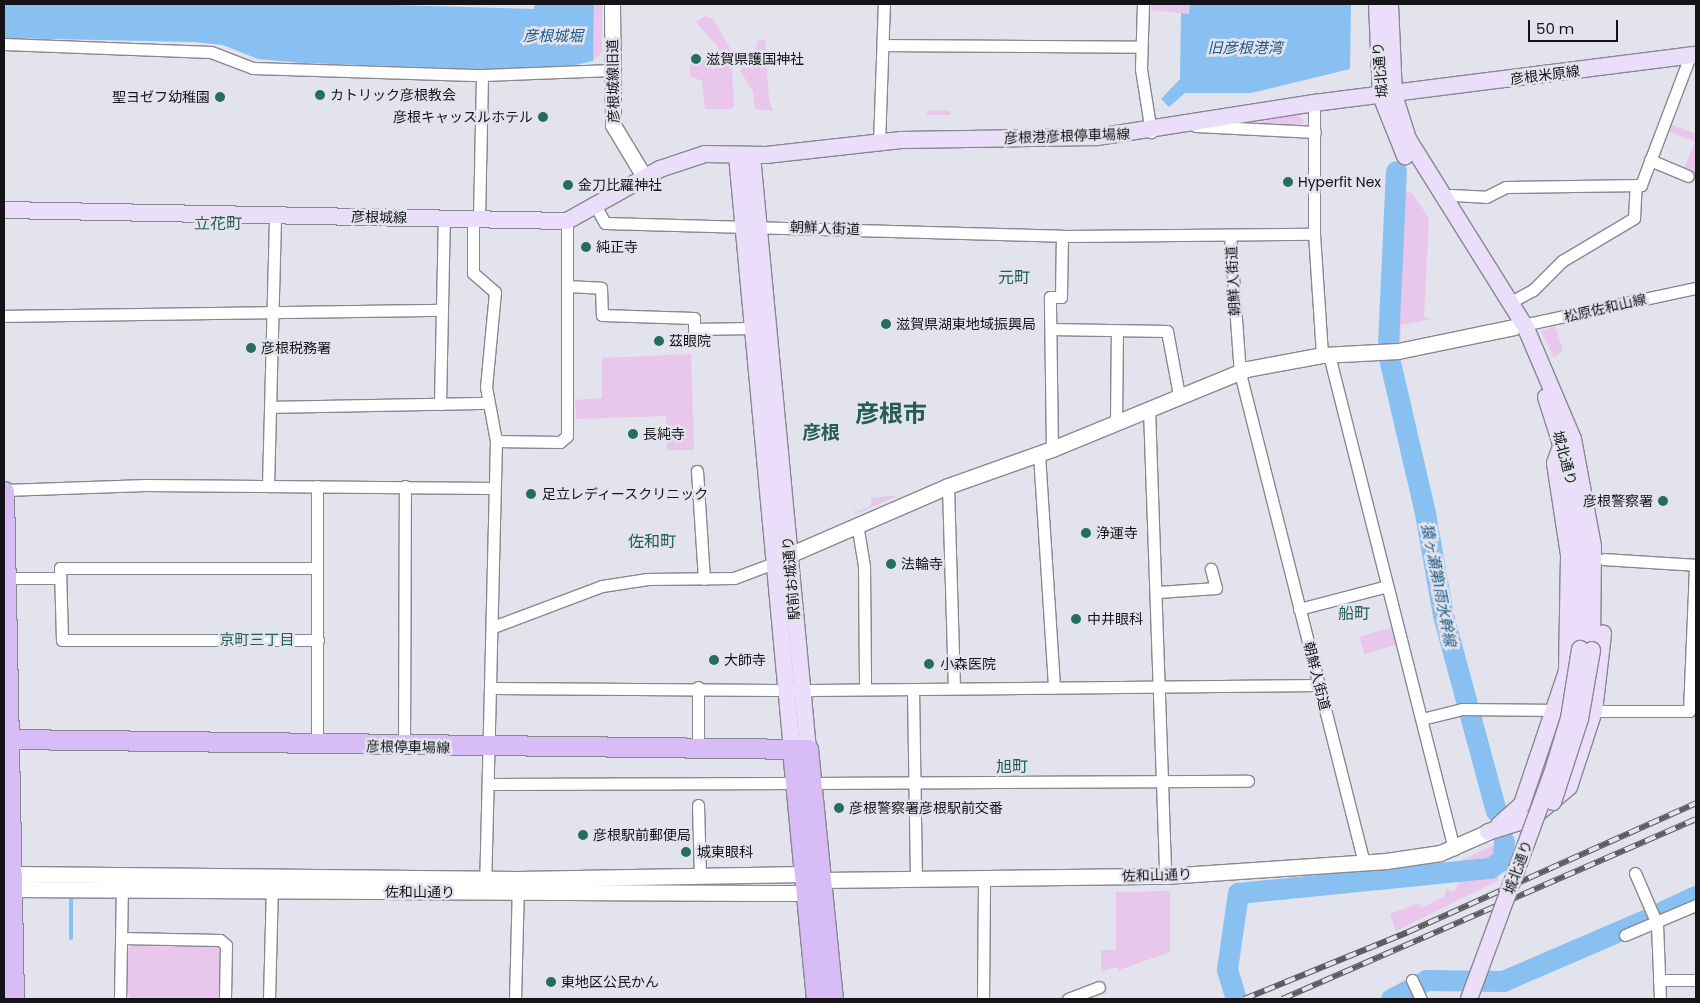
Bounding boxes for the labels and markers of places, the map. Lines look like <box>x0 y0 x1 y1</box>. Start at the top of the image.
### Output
place label: 滋賀県護国神社 <box>706 51 804 67</box>
marker: 滋賀県護国神社 <box>690 53 702 65</box>
place label: カトリック彦根教会 <box>330 87 456 103</box>
place label: 聖ヨゼフ幼稚園 <box>112 89 210 105</box>
marker: カトリック彦根教会 <box>314 89 326 101</box>
marker: 聖ヨゼフ幼稚園 <box>214 91 226 103</box>
place label: 彦根キャッスルホテル <box>393 109 533 125</box>
marker: 彦根キャッスルホテル <box>537 111 549 123</box>
place label: Hyperfit Nex <box>1298 174 1381 190</box>
marker: Hyperfit Nex <box>1282 176 1294 188</box>
place label: 金刀比羅神社 <box>578 177 662 193</box>
marker: 金刀比羅神社 <box>562 179 574 191</box>
place label: 純正寺 <box>596 239 638 255</box>
marker: 純正寺 <box>580 241 592 253</box>
place label: 滋賀県湖東地域振興局 <box>896 316 1036 332</box>
marker: 滋賀県湖東地域振興局 <box>880 318 892 330</box>
place label: 茲眼院 <box>669 333 711 349</box>
marker: 茲眼院 <box>653 335 665 347</box>
place label: 彦根税務署 <box>261 340 331 356</box>
marker: 彦根税務署 <box>245 342 257 354</box>
place label: 長純寺 <box>643 426 685 442</box>
marker: 長純寺 <box>627 428 639 440</box>
place label: 足立レディースクリニック <box>542 486 710 502</box>
marker: 足立レディースクリニック <box>524 487 538 501</box>
place label: 彦根警察署 <box>1583 493 1653 509</box>
marker: 彦根警察署 <box>1657 495 1669 507</box>
place label: 浄運寺 <box>1096 525 1138 541</box>
marker: 浄運寺 <box>1080 527 1092 539</box>
place label: 法輪寺 <box>901 556 943 572</box>
marker: 法輪寺 <box>885 558 897 570</box>
place label: 中井眼科 <box>1087 611 1143 627</box>
marker: 中井眼科 <box>1069 612 1083 626</box>
place label: 大師寺 <box>724 652 766 668</box>
marker: 大師寺 <box>708 654 720 666</box>
place label: 小森医院 <box>940 656 996 672</box>
marker: 小森医院 <box>922 657 936 671</box>
place label: 彦根警察署彦根駅前交番 <box>849 800 1003 816</box>
marker: 彦根警察署彦根駅前交番 <box>833 802 845 814</box>
place label: 彦根駅前郵便局 <box>593 827 691 843</box>
marker: 彦根駅前郵便局 <box>577 829 589 841</box>
place label: 城東眼科 <box>697 844 753 860</box>
marker: 城東眼科 <box>679 845 693 859</box>
place label: 東地区公民かん <box>561 974 659 990</box>
marker: 東地区公民かん <box>545 976 557 988</box>

